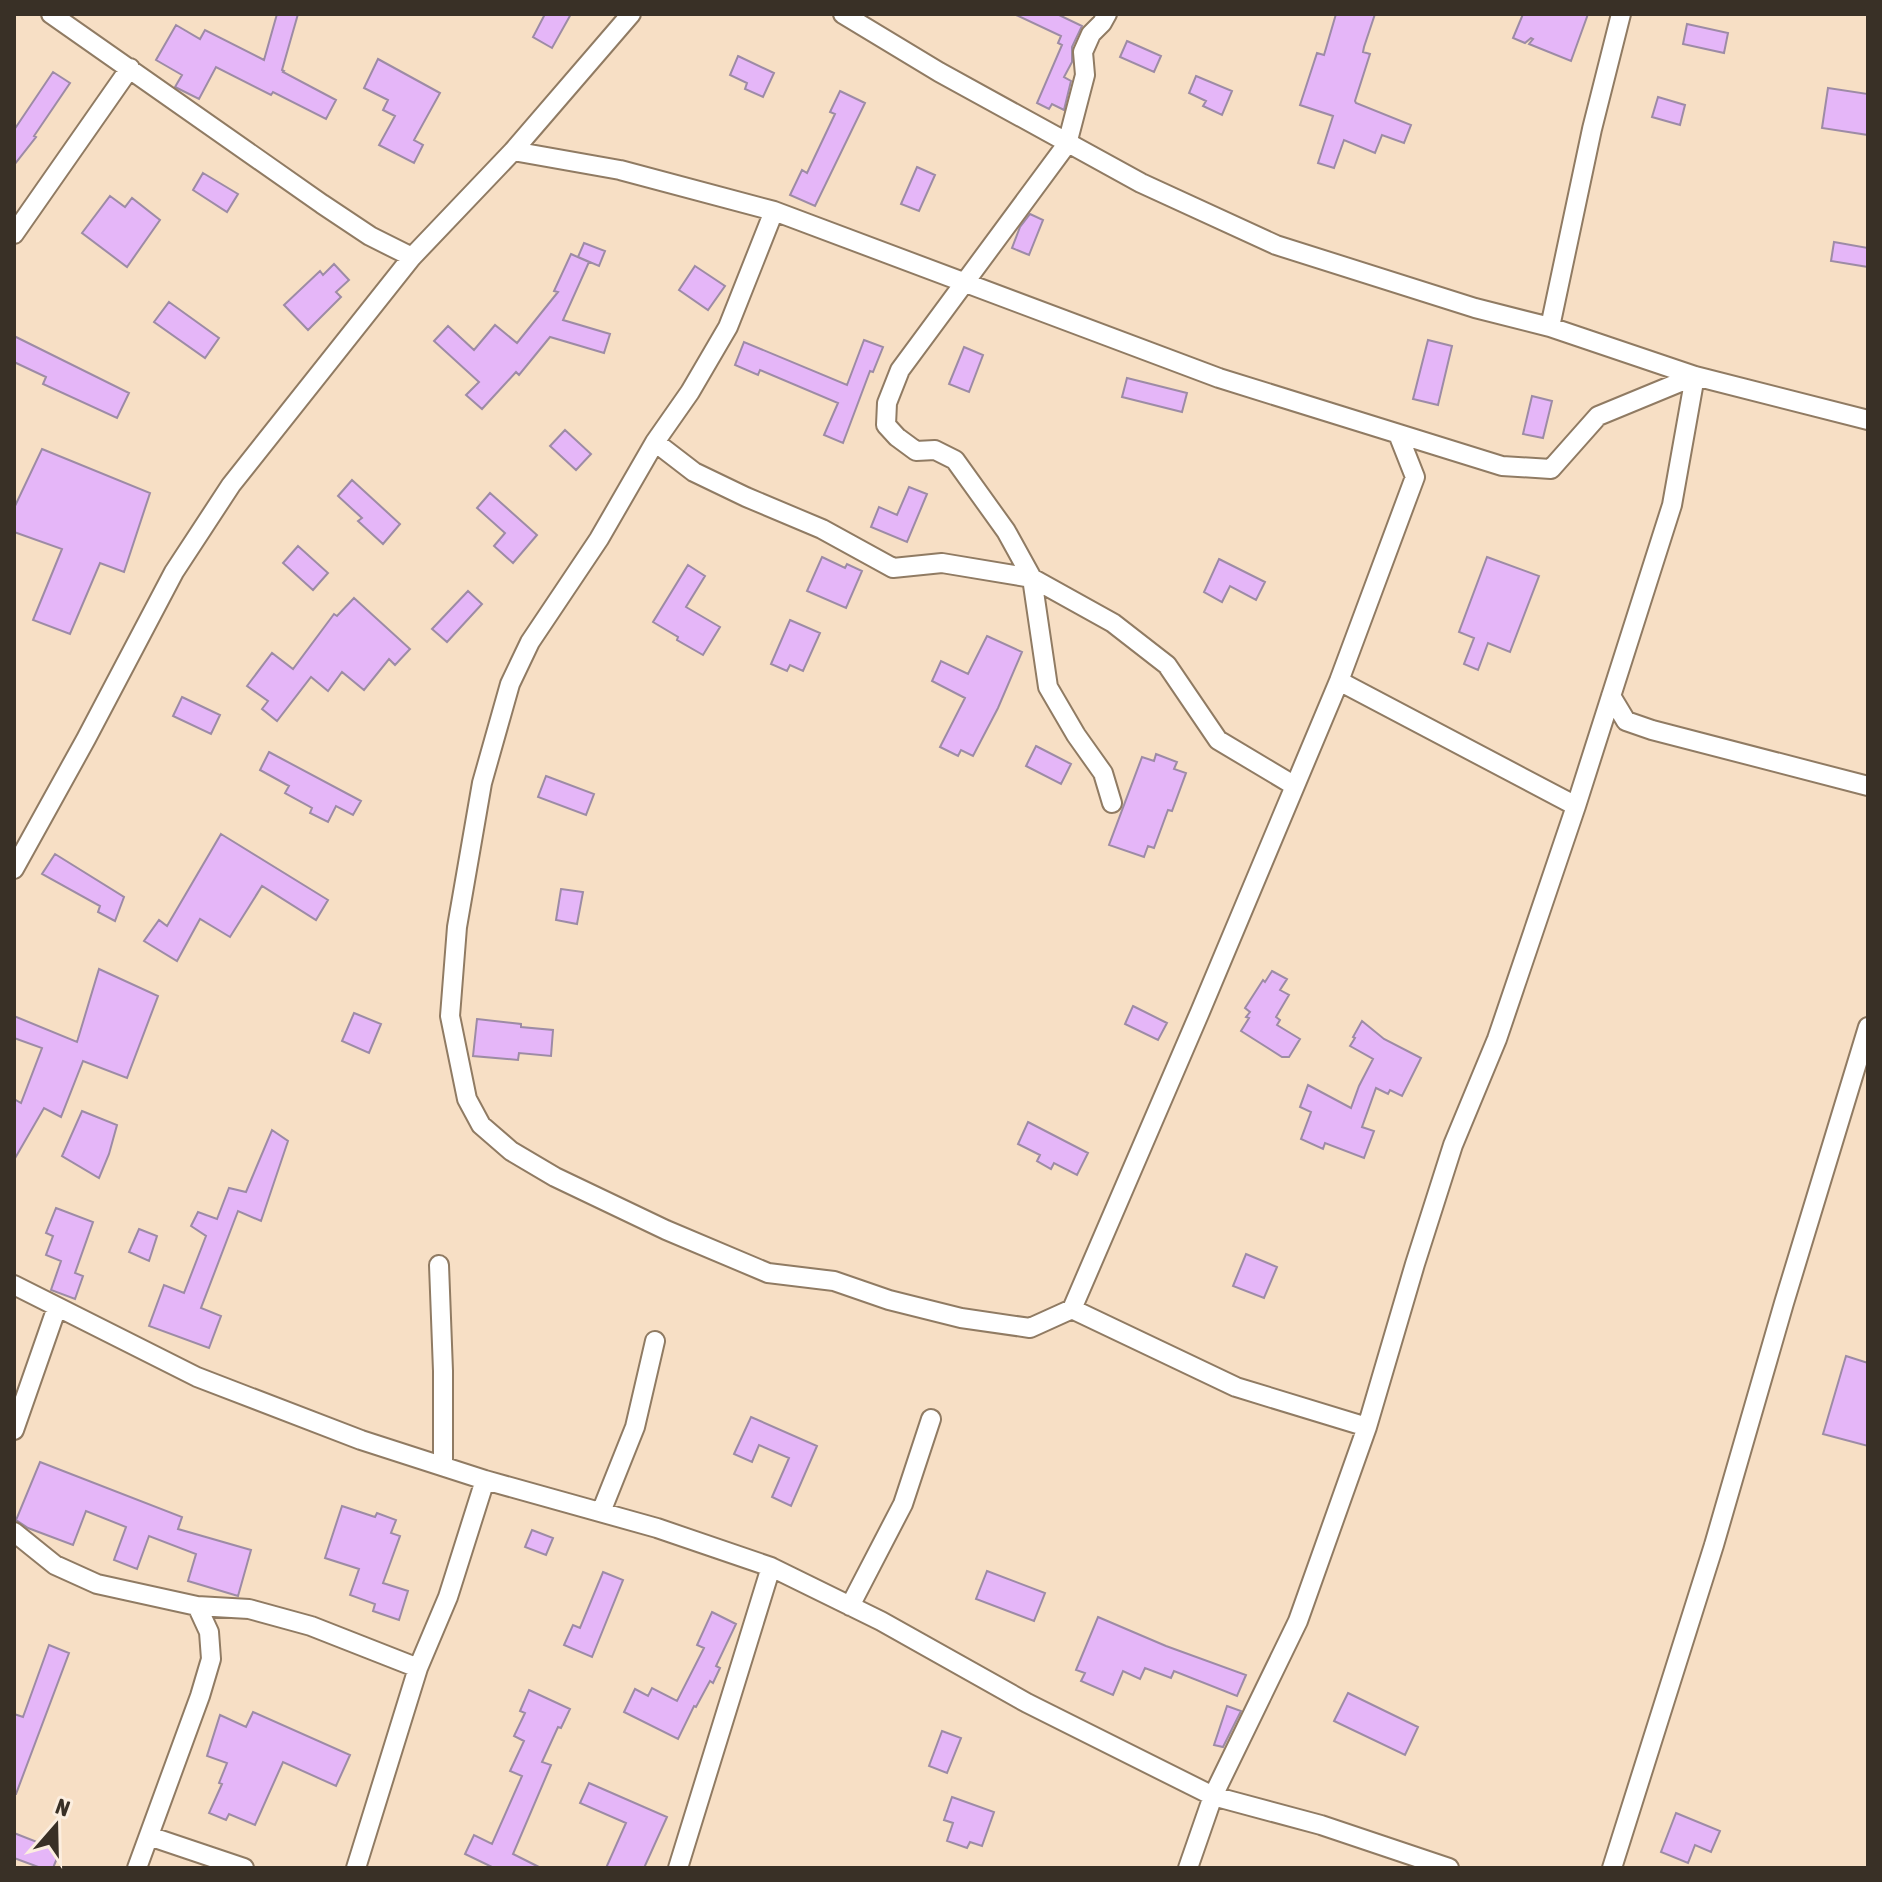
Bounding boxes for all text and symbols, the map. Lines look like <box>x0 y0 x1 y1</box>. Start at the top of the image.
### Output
north arrow <box>16 1786 96 1866</box>
text: N <box>52 1793 73 1822</box>

